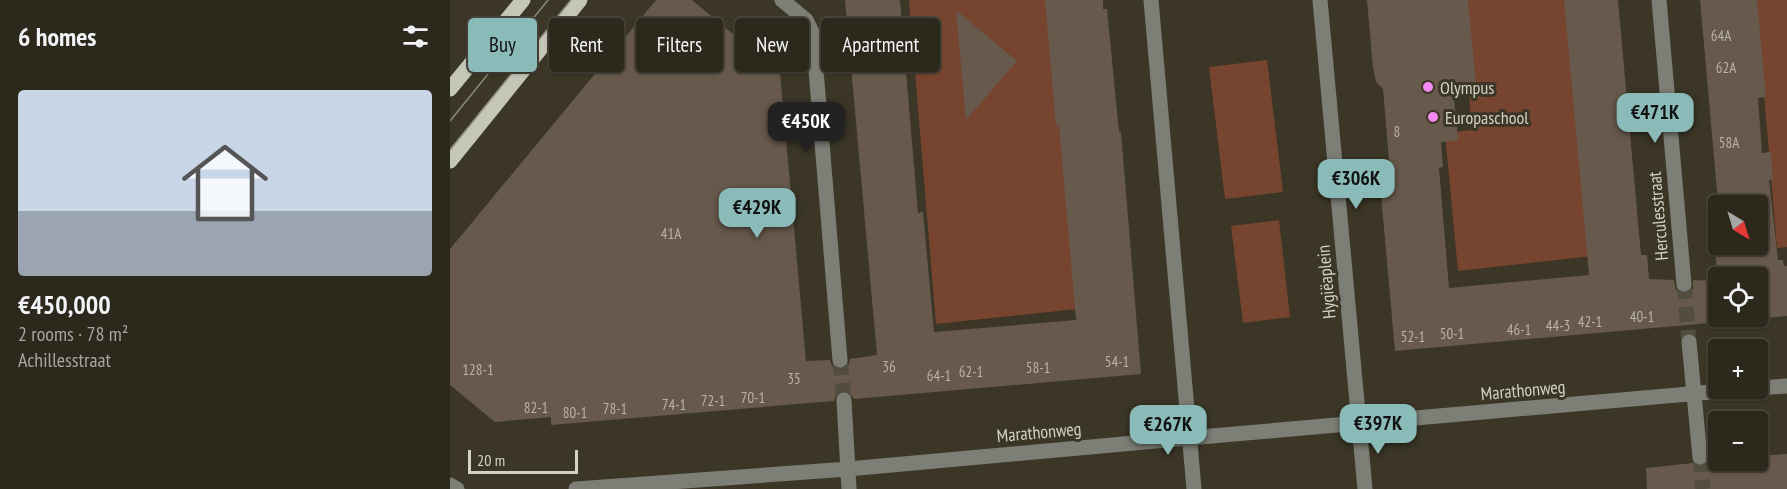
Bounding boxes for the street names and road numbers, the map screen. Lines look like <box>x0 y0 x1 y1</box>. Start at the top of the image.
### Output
street label: Herculesstraat <box>1643 170 1673 261</box>
street label: Hygiëaplein <box>1311 244 1341 320</box>
street label: Marathonweg <box>1480 375 1566 405</box>
street label: Marathonweg <box>996 417 1082 447</box>

